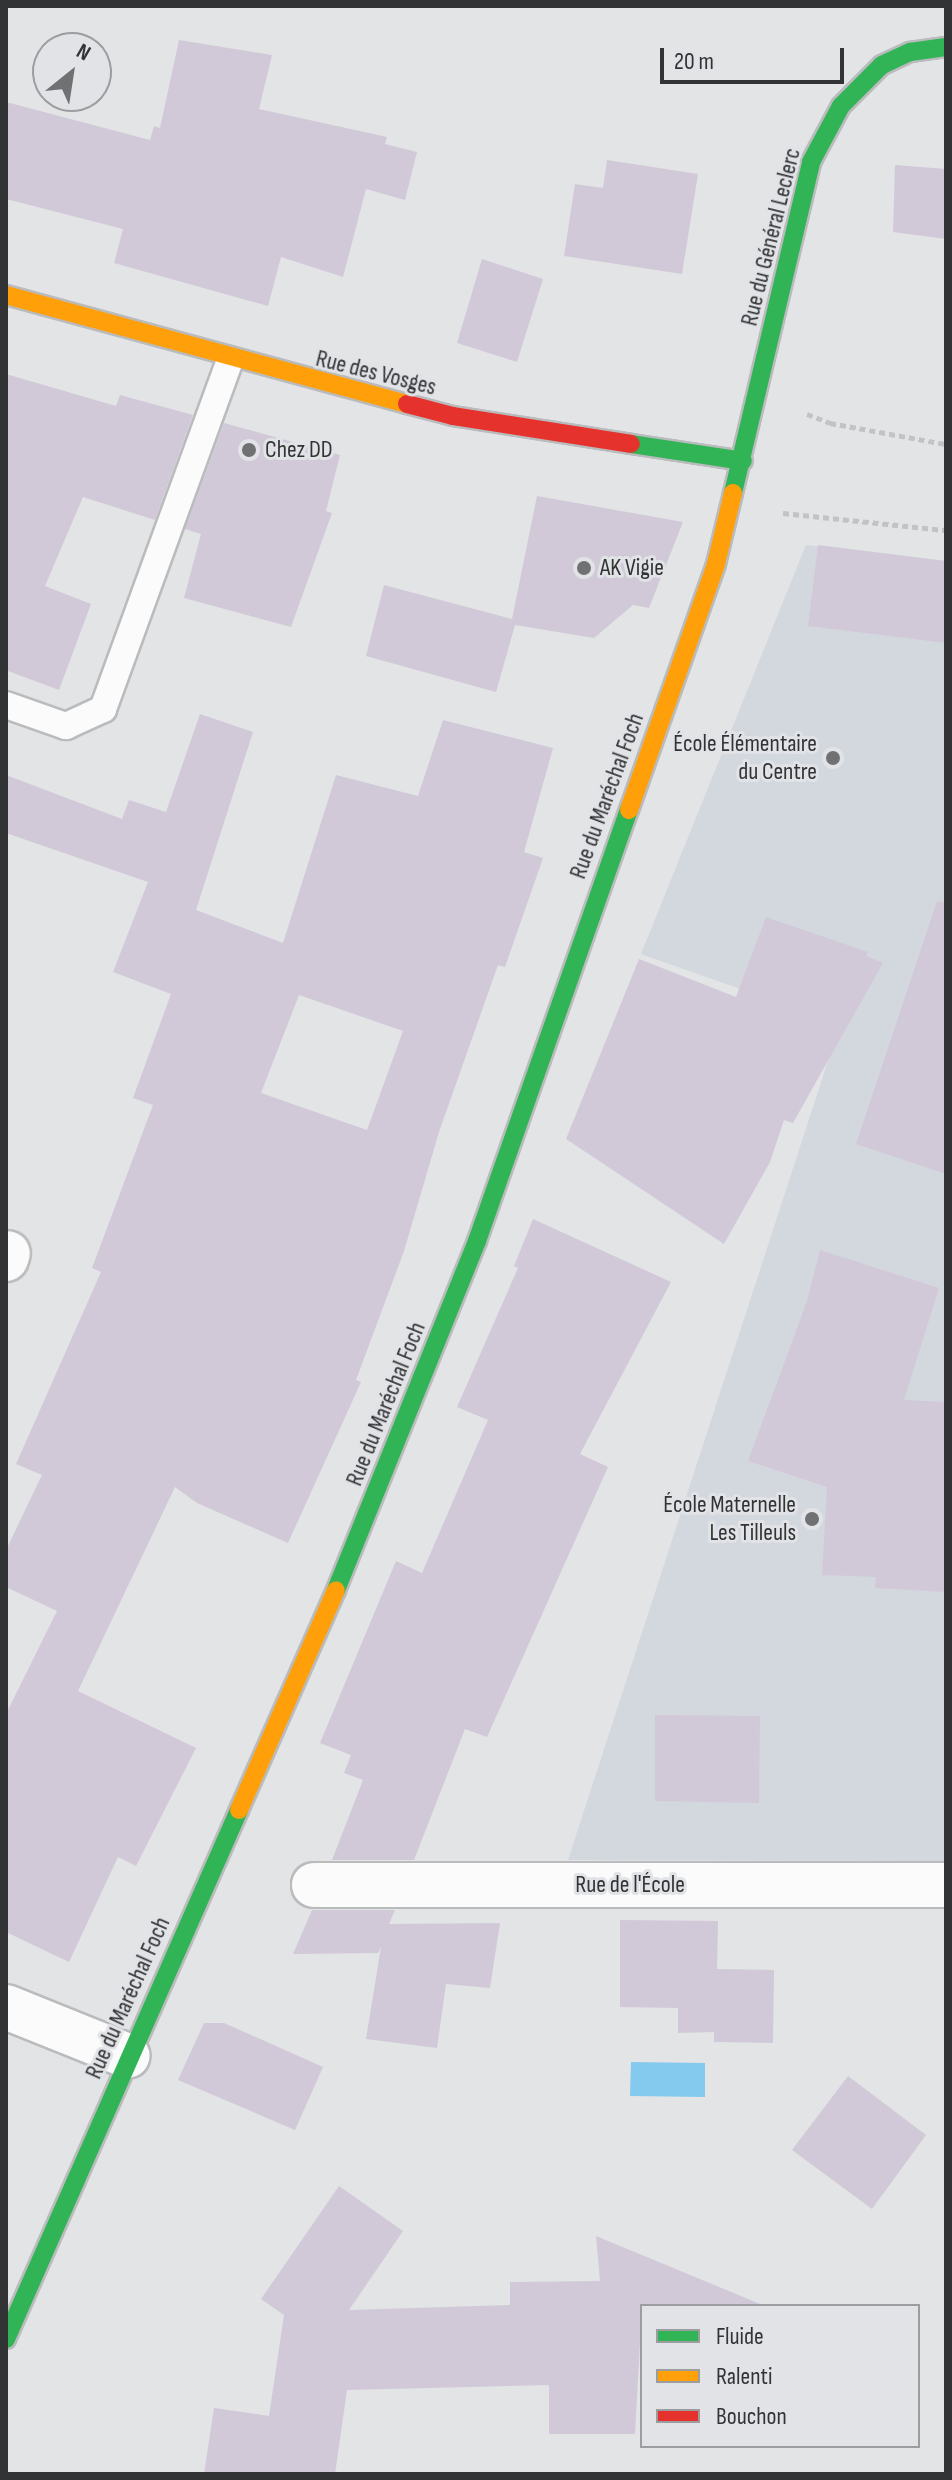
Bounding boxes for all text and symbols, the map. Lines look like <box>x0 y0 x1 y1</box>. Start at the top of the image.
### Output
north arrow <box>32 32 112 112</box>
scale bar <box>664 32 848 82</box>
text: N <box>71 38 95 67</box>
text: 20 m <box>674 47 714 76</box>
street label: Rue du Général Leclerc <box>735 145 807 329</box>
street label: Rue des Vosges <box>313 344 439 402</box>
place label: Chez DD <box>265 436 333 464</box>
marker: Chez DD <box>240 441 258 459</box>
place label: AK Vigie <box>600 554 664 582</box>
marker: AK Vigie <box>575 559 593 577</box>
street label: Rue du Maréchal Foch <box>564 709 650 883</box>
place label: École Élémentaire du Centre <box>673 730 817 786</box>
marker: École Élémentaire du Centre <box>824 749 842 767</box>
street label: Rue du Maréchal Foch <box>340 1318 432 1490</box>
place label: École Maternelle Les Tilleuls <box>663 1491 796 1547</box>
marker: École Maternelle Les Tilleuls <box>803 1510 821 1528</box>
street label: Rue de l'École <box>575 1871 685 1899</box>
street label: Rue du Maréchal Foch <box>79 1913 177 2083</box>
legend <box>640 2304 920 2448</box>
text: Fluide <box>716 2322 764 2351</box>
text: Ralenti <box>716 2362 772 2391</box>
text: Bouchon <box>716 2402 787 2431</box>

